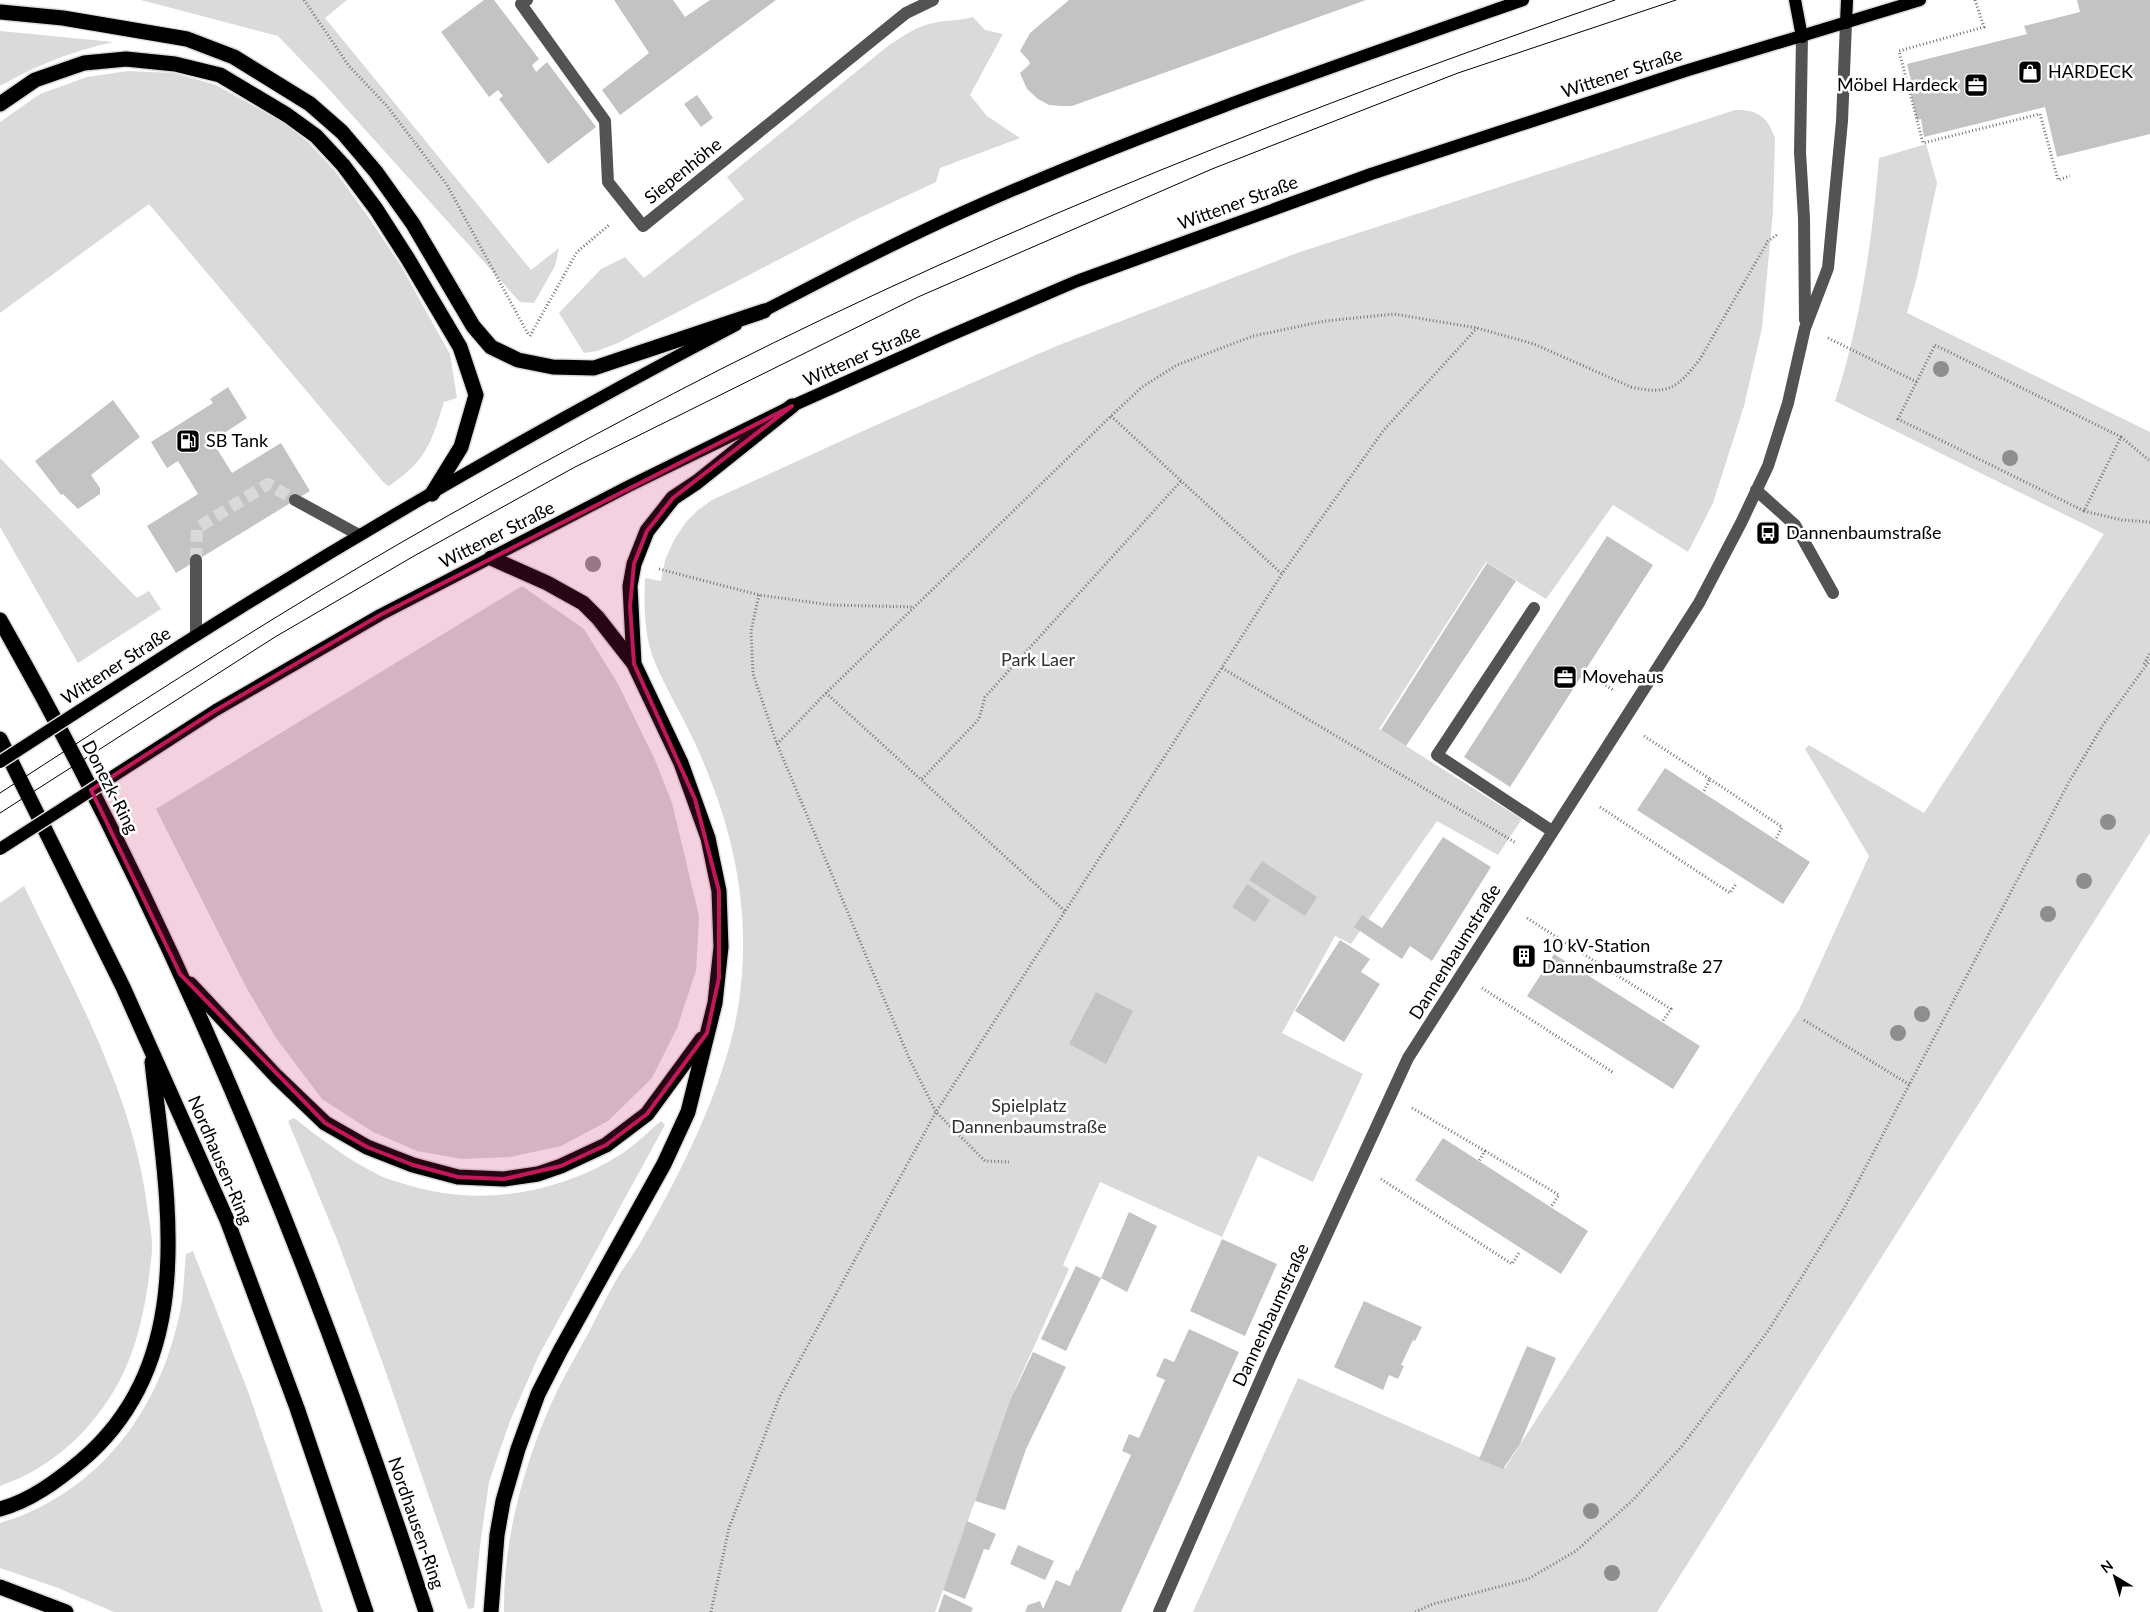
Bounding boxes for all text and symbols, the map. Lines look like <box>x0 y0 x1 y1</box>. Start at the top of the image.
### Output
street label: Wittener Straße <box>1558 42 1685 102</box>
shop icon: HARDECK <box>2017 59 2043 85</box>
place label: HARDECK <box>2048 60 2133 82</box>
office icon: Möbel Hardeck <box>1963 72 1989 98</box>
place label: Möbel Hardeck <box>1837 73 1959 95</box>
street label: Siepenhöhe <box>639 132 725 208</box>
street label: Wittener Straße <box>1175 170 1301 234</box>
street label: Wittener Straße <box>800 319 924 391</box>
fuel station icon: SB Tank <box>175 428 201 454</box>
place label: SB Tank <box>206 429 269 451</box>
street label: Wittener Straße <box>435 496 558 573</box>
bus stop icon: Dannenbaumstraße <box>1755 520 1781 546</box>
place label: Dannenbaumstraße <box>1786 521 1941 543</box>
street label: Wittener Straße <box>57 622 174 709</box>
park label: Park Laer <box>1001 648 1075 670</box>
office icon: Movehaus <box>1552 664 1578 690</box>
place label: Movehaus <box>1582 665 1664 687</box>
street label: Donezk-Ring <box>78 736 144 837</box>
street label: Dannenbaumstraße <box>1404 880 1505 1023</box>
place label: 10 kV-Station Dannenbaumstraße 27 <box>1542 934 1723 977</box>
building icon: 10 kV-Station Dannenbaumstraße 27 <box>1511 943 1537 969</box>
street label: Nordhausen-Ring <box>184 1092 258 1227</box>
park label: Spielplatz Dannenbaumstraße <box>951 1094 1107 1137</box>
street label: Dannenbaumstraße <box>1227 1239 1313 1390</box>
street label: Nordhausen-Ring <box>384 1454 450 1591</box>
north arrow <box>2090 1552 2140 1602</box>
text: N <box>2097 1556 2116 1576</box>

